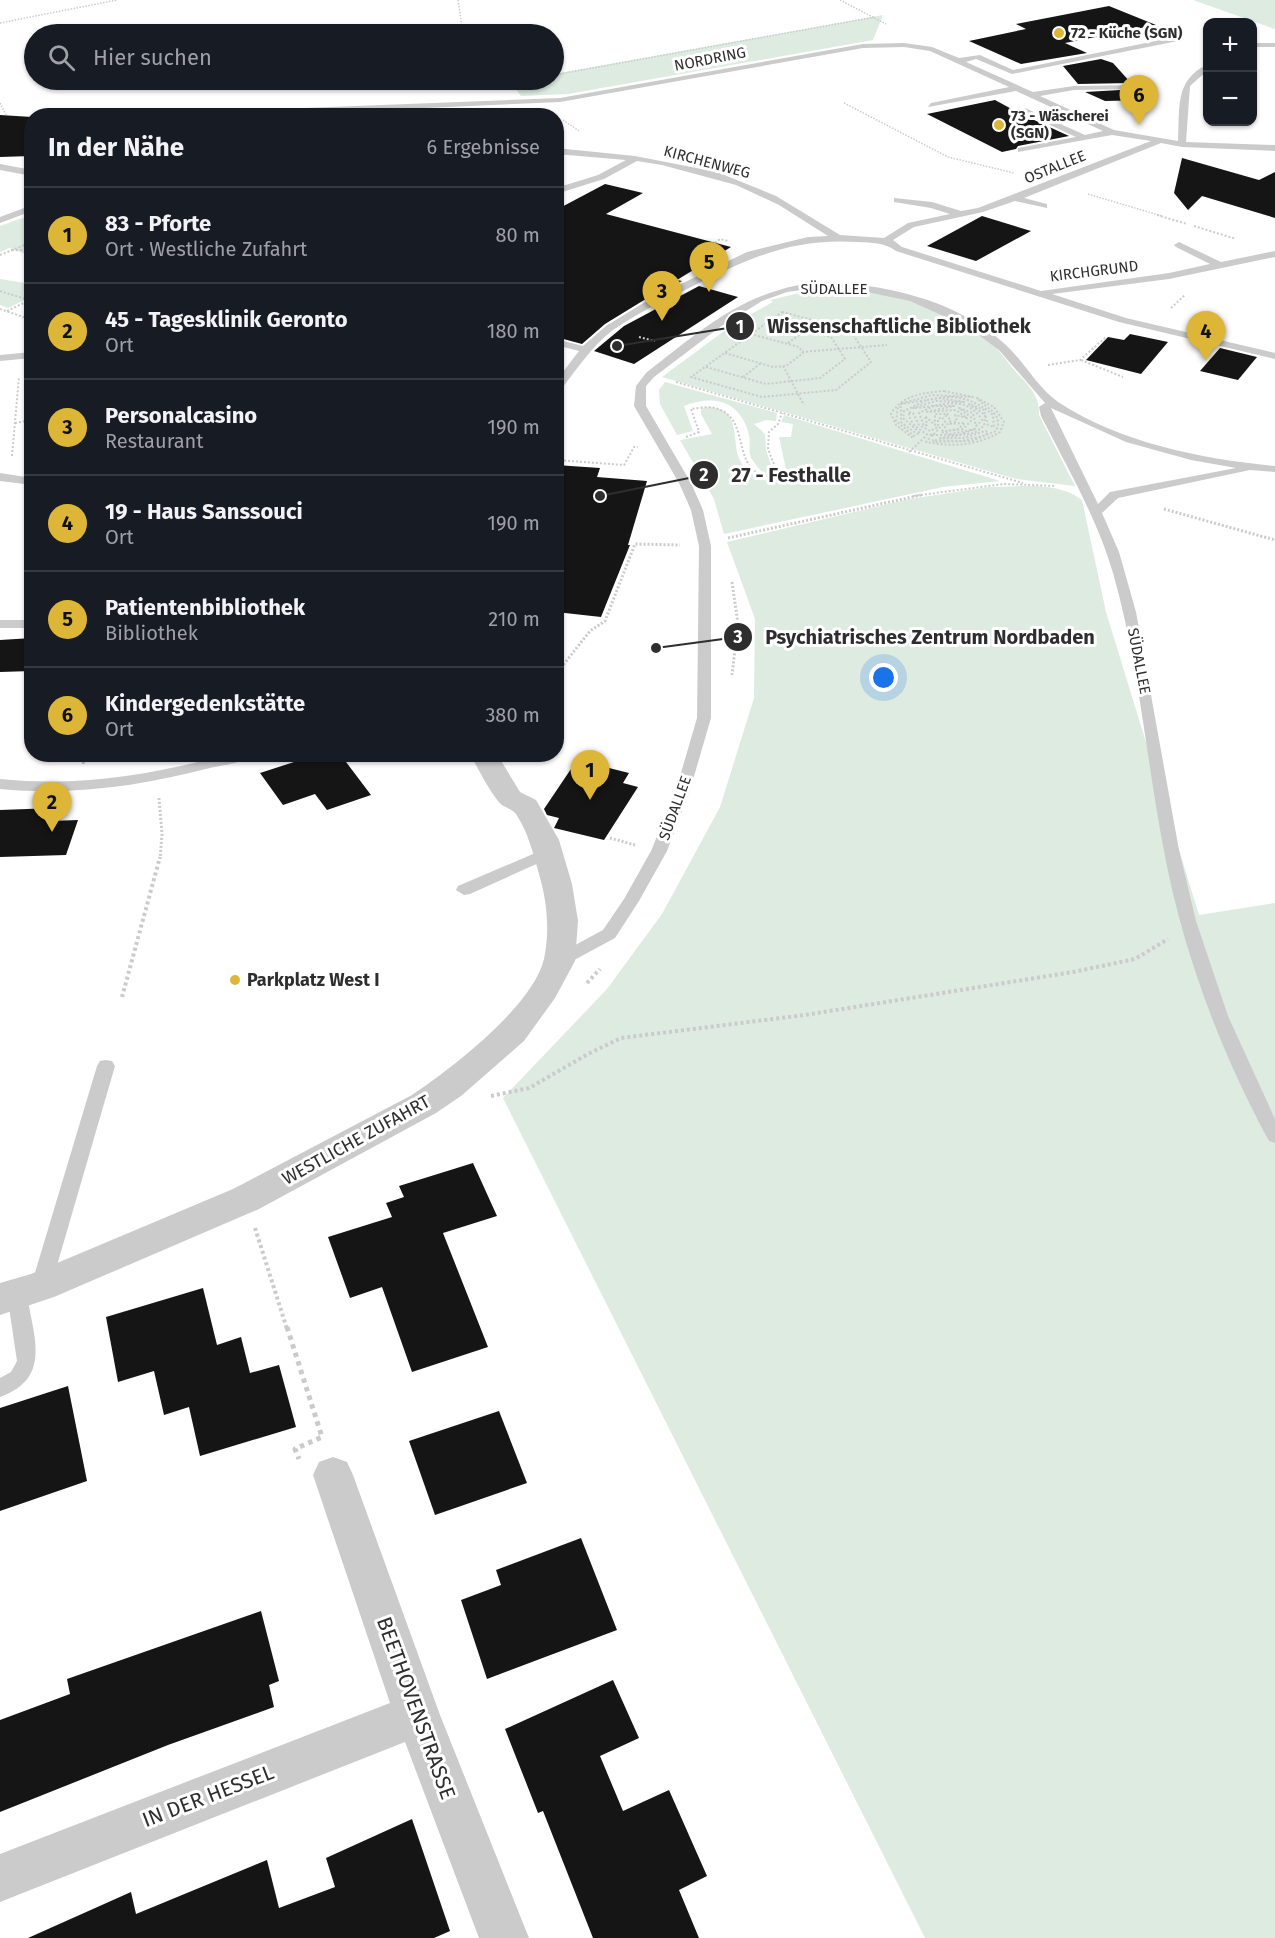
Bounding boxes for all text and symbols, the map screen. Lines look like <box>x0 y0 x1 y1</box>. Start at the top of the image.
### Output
map controls <box>1203 18 1257 126</box>
button: + <box>1203 18 1257 72</box>
search box <box>24 24 564 90</box>
place label: 72 - Küche (SGN) <box>1071 24 1182 42</box>
marker: 72 - Küche (SGN) <box>1052 26 1066 40</box>
icon: search <box>45 41 78 74</box>
street label: NORDRING <box>673 43 747 75</box>
text: Hier suchen <box>93 44 212 71</box>
button: − <box>1203 72 1257 126</box>
pin: 6 <box>1120 76 1158 125</box>
place label: 73 - Wäscherei (SGN) <box>1011 107 1109 142</box>
marker: 73 - Wäscherei (SGN) <box>992 118 1006 132</box>
text: In der Nähe <box>48 132 184 163</box>
text: 6 Ergebnisse <box>427 135 540 159</box>
street label: KIRCHENWEG <box>662 142 752 182</box>
street label: OSTALLEE <box>1022 147 1088 187</box>
text: 83 - Pforte <box>105 210 211 237</box>
text: 1 <box>63 223 72 247</box>
text: 80 m <box>495 223 540 247</box>
text: Ort · Westliche Zufahrt <box>105 237 307 261</box>
pin: 5 <box>690 242 728 292</box>
street label: KIRCHGRUND <box>1049 257 1139 285</box>
pin: 3 <box>642 272 682 321</box>
street label: SÜDALLEE <box>800 280 868 298</box>
text: 45 - Tagesklinik Geronto <box>105 306 348 333</box>
callout: Wissenschaftliche Bibliothek <box>725 307 1043 345</box>
pin: 4 <box>1186 312 1226 361</box>
text: Wissenschaftliche Bibliothek <box>767 314 1032 338</box>
text: 1 <box>736 316 744 338</box>
text: 2 <box>62 319 73 343</box>
text: 180 m <box>487 319 540 343</box>
text: Ort <box>105 333 134 357</box>
text: Personalcasino <box>105 402 257 429</box>
text: 3 <box>62 415 73 439</box>
text: 190 m <box>487 415 540 439</box>
text: Restaurant <box>105 429 203 453</box>
callout: 27 - Festhalle <box>689 456 862 494</box>
text: 27 - Festhalle <box>731 463 851 487</box>
text: 2 <box>699 464 709 486</box>
text: 19 - Haus Sanssouci <box>105 498 303 525</box>
text: 4 <box>62 511 73 535</box>
text: 190 m <box>487 511 540 535</box>
text: Ort <box>105 525 134 549</box>
text: Patientenbibliothek <box>105 594 305 621</box>
text: 5 <box>62 607 73 631</box>
text: 210 m <box>488 607 540 631</box>
callout: Psychiatrisches Zentrum Nordbaden <box>723 618 1107 656</box>
text: Bibliothek <box>105 621 198 645</box>
text: Psychiatrisches Zentrum Nordbaden <box>765 625 1095 649</box>
text: 3 <box>732 626 743 648</box>
street label: SÜDALLEE <box>1124 626 1154 696</box>
your location <box>869 663 898 692</box>
text: Kindergedenkstätte <box>105 690 305 717</box>
text: 6 <box>62 703 73 727</box>
text: 380 m <box>485 703 540 727</box>
text: Ort <box>105 717 134 741</box>
pin: 1 <box>570 750 610 800</box>
street label: SÜDALLEE <box>655 773 695 843</box>
pin: 2 <box>32 782 72 832</box>
place label: Parkplatz West I <box>247 969 379 991</box>
marker: Parkplatz West I <box>228 973 242 987</box>
street label: WESTLICHE ZUFAHRT <box>278 1090 434 1190</box>
street label: BEETHOVENSTRASSE <box>371 1613 461 1803</box>
street label: IN DER HESSEL <box>139 1759 278 1833</box>

